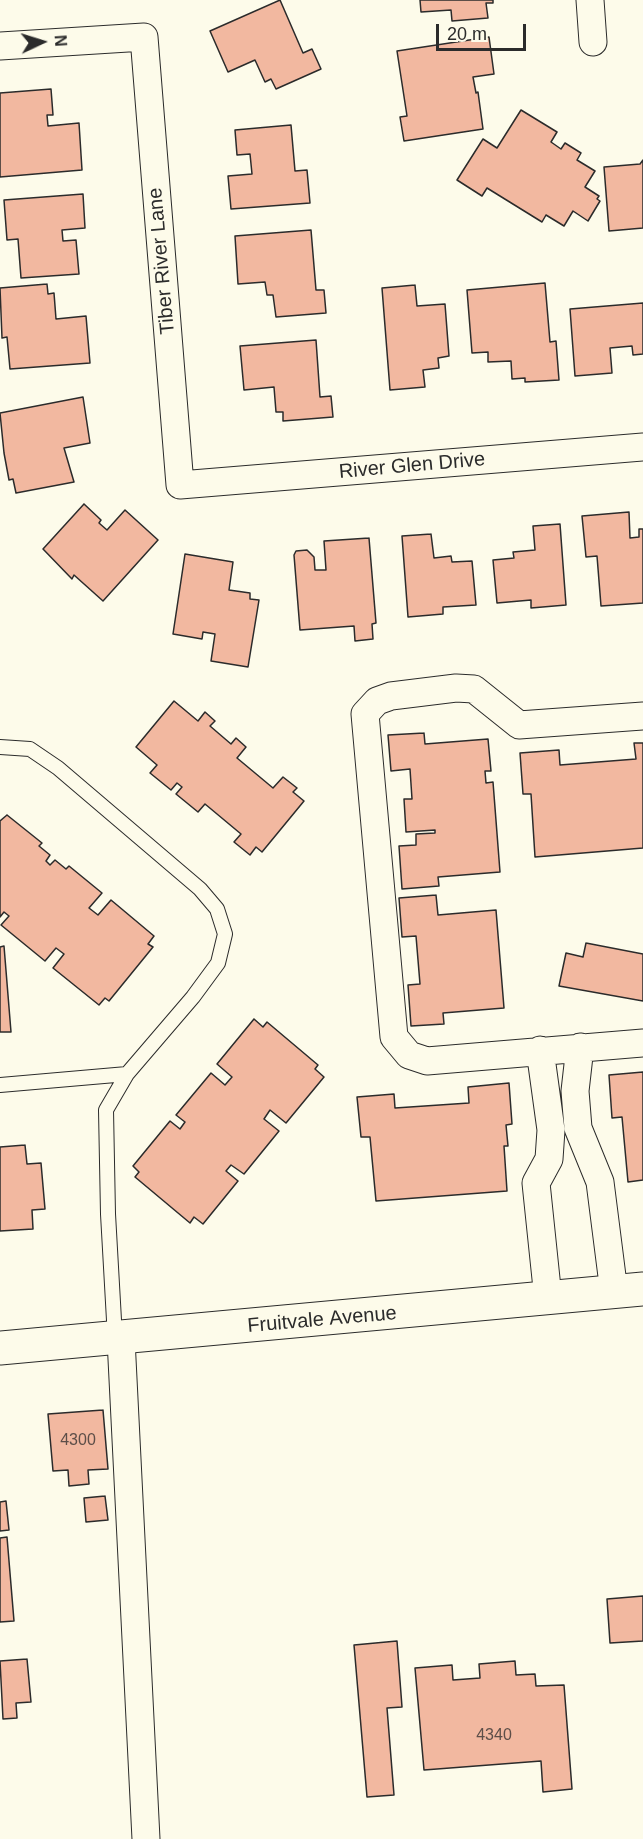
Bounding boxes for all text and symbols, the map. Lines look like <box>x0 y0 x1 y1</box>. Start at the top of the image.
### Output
north arrow <box>12 12 72 72</box>
scale bar <box>439 12 529 50</box>
text: 20 m <box>447 24 487 44</box>
text: N <box>52 34 69 47</box>
street label: Tiber River Lane <box>144 187 180 335</box>
street label: River Glen Drive <box>338 448 486 484</box>
street label: Fruitvale Avenue <box>246 1302 398 1338</box>
house number: 4300 <box>60 1431 96 1451</box>
house number: 4340 <box>476 1726 512 1746</box>

